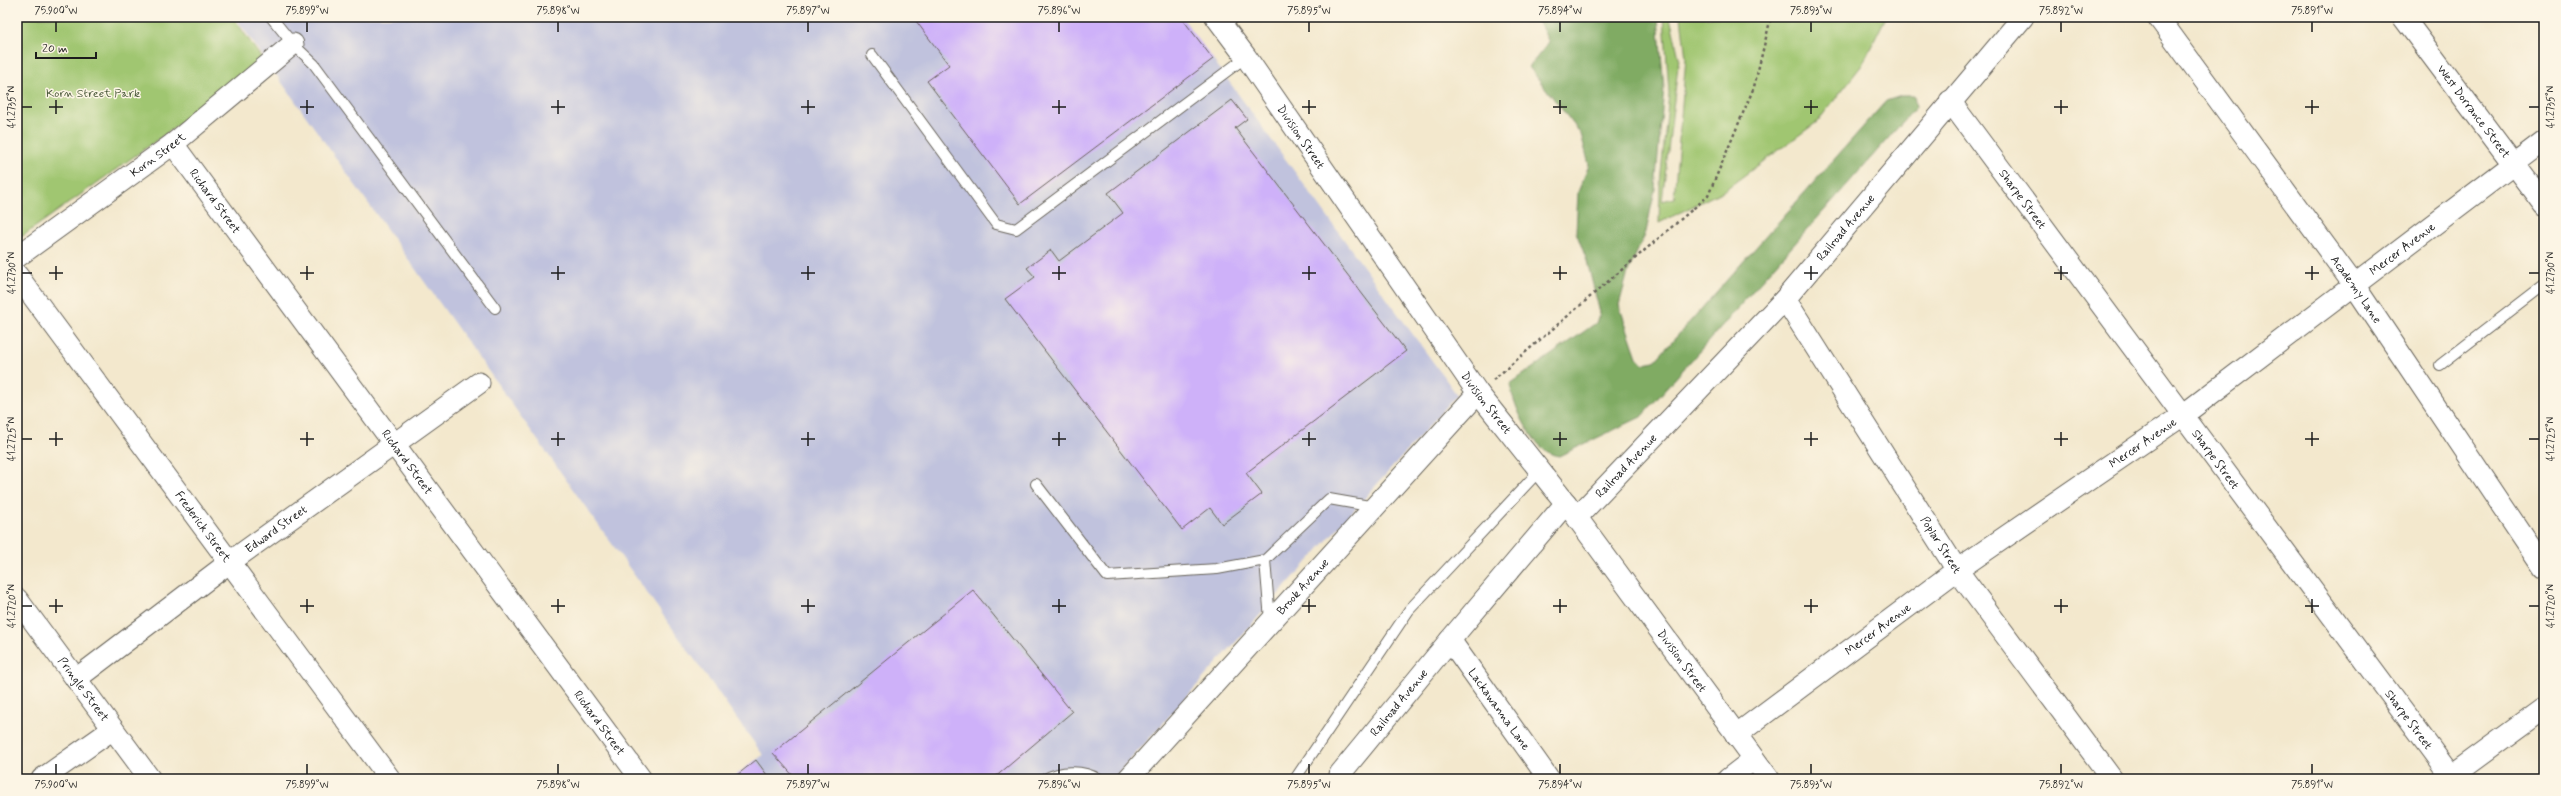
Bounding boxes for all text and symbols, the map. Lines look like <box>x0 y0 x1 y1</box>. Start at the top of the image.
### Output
text: 75.900°W <box>35 4 77 18</box>
text: 75.899°W <box>285 4 329 18</box>
text: 75.898°W <box>536 4 580 18</box>
text: 75.897°W <box>786 4 830 18</box>
text: 75.896°W <box>1038 4 1080 18</box>
text: 75.895°W <box>1287 4 1331 18</box>
text: 75.894°W <box>1538 4 1582 18</box>
text: 75.893°W <box>1790 4 1832 18</box>
text: 75.892°W <box>2039 4 2083 18</box>
text: 75.891°W <box>2291 4 2333 18</box>
scale bar <box>36 34 96 60</box>
text: 20 m <box>42 41 68 57</box>
street label: West Dorrance Street <box>2433 62 2513 162</box>
text: 41.2735°N <box>5 85 19 128</box>
text: 41.2735°N <box>2544 85 2558 128</box>
park label: Korn Street Park <box>46 86 140 102</box>
street label: Division Street <box>1273 102 1328 173</box>
street label: Korn Street <box>127 130 190 181</box>
street label: Richard Street <box>185 166 244 238</box>
street label: Sharpe Street <box>1994 166 2050 233</box>
street label: Railroad Avenue <box>1813 191 1879 265</box>
street label: Mercer Avenue <box>2367 219 2439 280</box>
text: 41.2730°N <box>5 252 19 294</box>
text: 41.2730°N <box>2544 252 2558 294</box>
street label: Academy Lane <box>2326 253 2385 327</box>
street label: Division Street <box>1457 369 1515 438</box>
street label: Mercer Avenue <box>2106 414 2181 472</box>
text: 41.2725°N <box>5 416 19 461</box>
text: 41.2725°N <box>2544 416 2558 461</box>
street label: Richard Street <box>377 427 436 499</box>
street label: Sharpe Street <box>2187 427 2243 493</box>
street label: Railroad Avenue <box>1592 431 1661 502</box>
street label: Frederick Street <box>171 488 234 566</box>
street label: Edward Street <box>242 502 311 557</box>
street label: Poplar Street <box>1916 514 1964 578</box>
street label: Brook Avenue <box>1274 555 1333 619</box>
text: 41.2720°N <box>5 584 19 628</box>
text: 41.2720°N <box>2544 584 2558 628</box>
street label: Mercer Avenue <box>1842 600 1915 660</box>
street label: Division Street <box>1653 627 1710 696</box>
street label: Pringle Street <box>54 654 112 725</box>
street label: Railroad Avenue <box>1367 666 1432 740</box>
street label: Lackawanna Lane <box>1464 666 1533 754</box>
street label: Sharpe Street <box>2381 687 2436 753</box>
street label: Richard Street <box>570 688 628 759</box>
text: 75.900°W <box>35 778 77 792</box>
text: 75.899°W <box>285 778 329 792</box>
text: 75.898°W <box>536 778 580 792</box>
text: 75.897°W <box>786 778 830 792</box>
text: 75.896°W <box>1038 778 1080 792</box>
text: 75.895°W <box>1287 778 1331 792</box>
text: 75.894°W <box>1538 778 1582 792</box>
text: 75.893°W <box>1790 778 1832 792</box>
text: 75.892°W <box>2039 778 2083 792</box>
text: 75.891°W <box>2291 778 2333 792</box>

